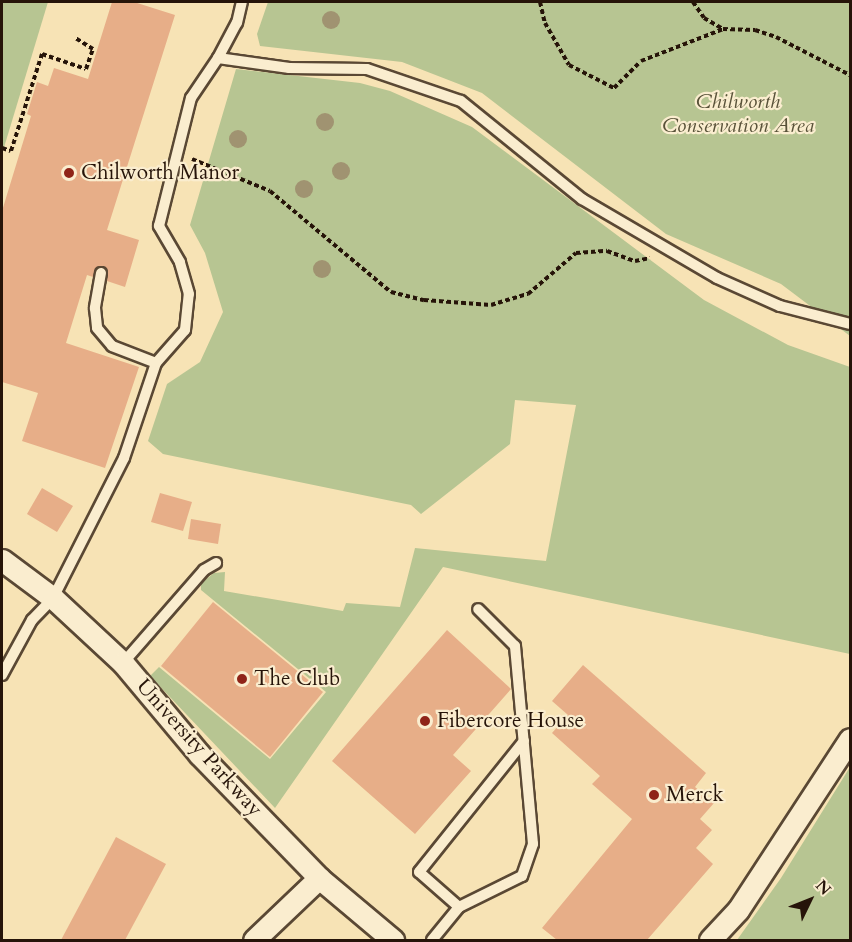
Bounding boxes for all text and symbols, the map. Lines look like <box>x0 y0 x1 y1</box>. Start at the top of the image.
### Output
park label: Chilworth Conservation Area <box>662 89 814 139</box>
place label: Chilworth Manor <box>81 160 239 186</box>
marker: Chilworth Manor <box>62 166 76 180</box>
place label: The Club <box>254 666 340 692</box>
marker: The Club <box>235 672 249 686</box>
street label: University Parkway <box>131 674 267 822</box>
place label: Fibercore House <box>437 708 584 734</box>
marker: Fibercore House <box>418 714 432 728</box>
place label: Merck <box>666 782 724 808</box>
marker: Merck <box>647 788 661 802</box>
north arrow <box>780 870 840 930</box>
text: N <box>810 875 836 900</box>

